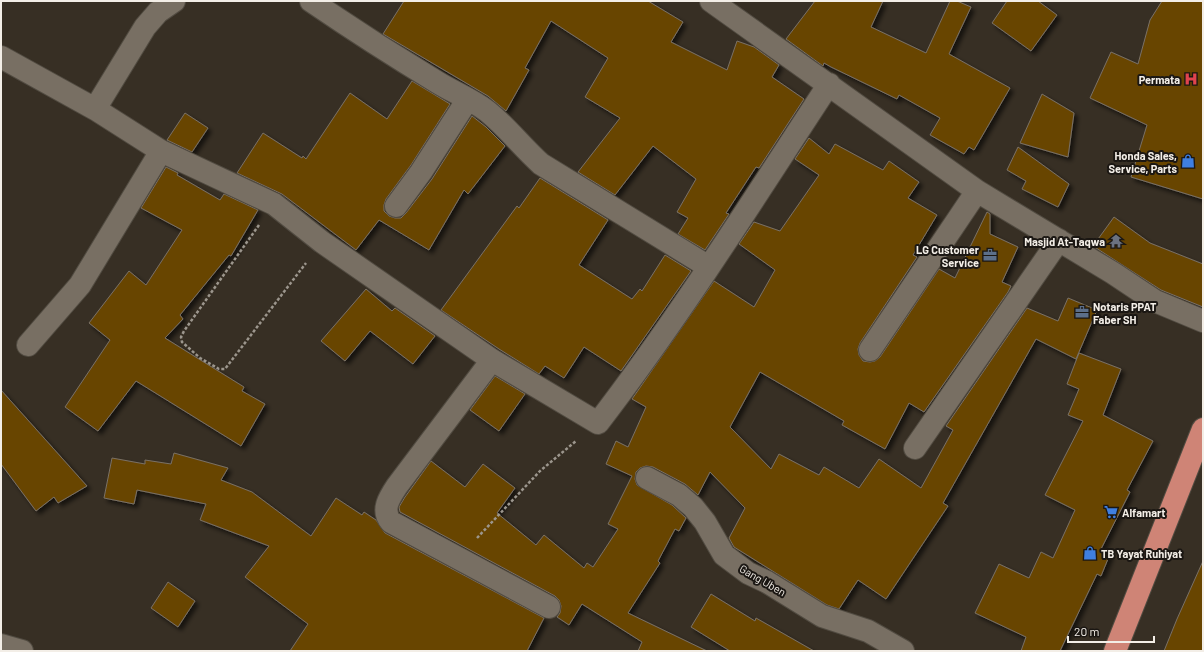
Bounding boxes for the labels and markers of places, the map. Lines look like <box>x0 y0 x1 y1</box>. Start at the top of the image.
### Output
hospital icon: Permata <box>1183 71 1199 87</box>
place label: Permata <box>1139 73 1180 86</box>
place label: Honda Sales, Service, Parts <box>1109 149 1177 175</box>
shop icon: Honda Sales, Service, Parts <box>1180 153 1196 169</box>
temple icon: Masjid At-Taqwa <box>1108 233 1124 249</box>
place label: Masjid At-Taqwa <box>1024 235 1105 248</box>
place label: LG Customer Service <box>916 243 980 269</box>
office icon: LG Customer Service <box>982 247 998 263</box>
place label: Notaris PPAT Faber SH <box>1093 300 1157 326</box>
office icon: Notaris PPAT Faber SH <box>1074 304 1090 320</box>
supermarket icon: Alfamart <box>1103 504 1119 520</box>
place label: Alfamart <box>1122 506 1166 519</box>
shop icon: TB Yayat Ruhiyat <box>1082 545 1098 561</box>
place label: TB Yayat Ruhiyat <box>1101 547 1182 560</box>

